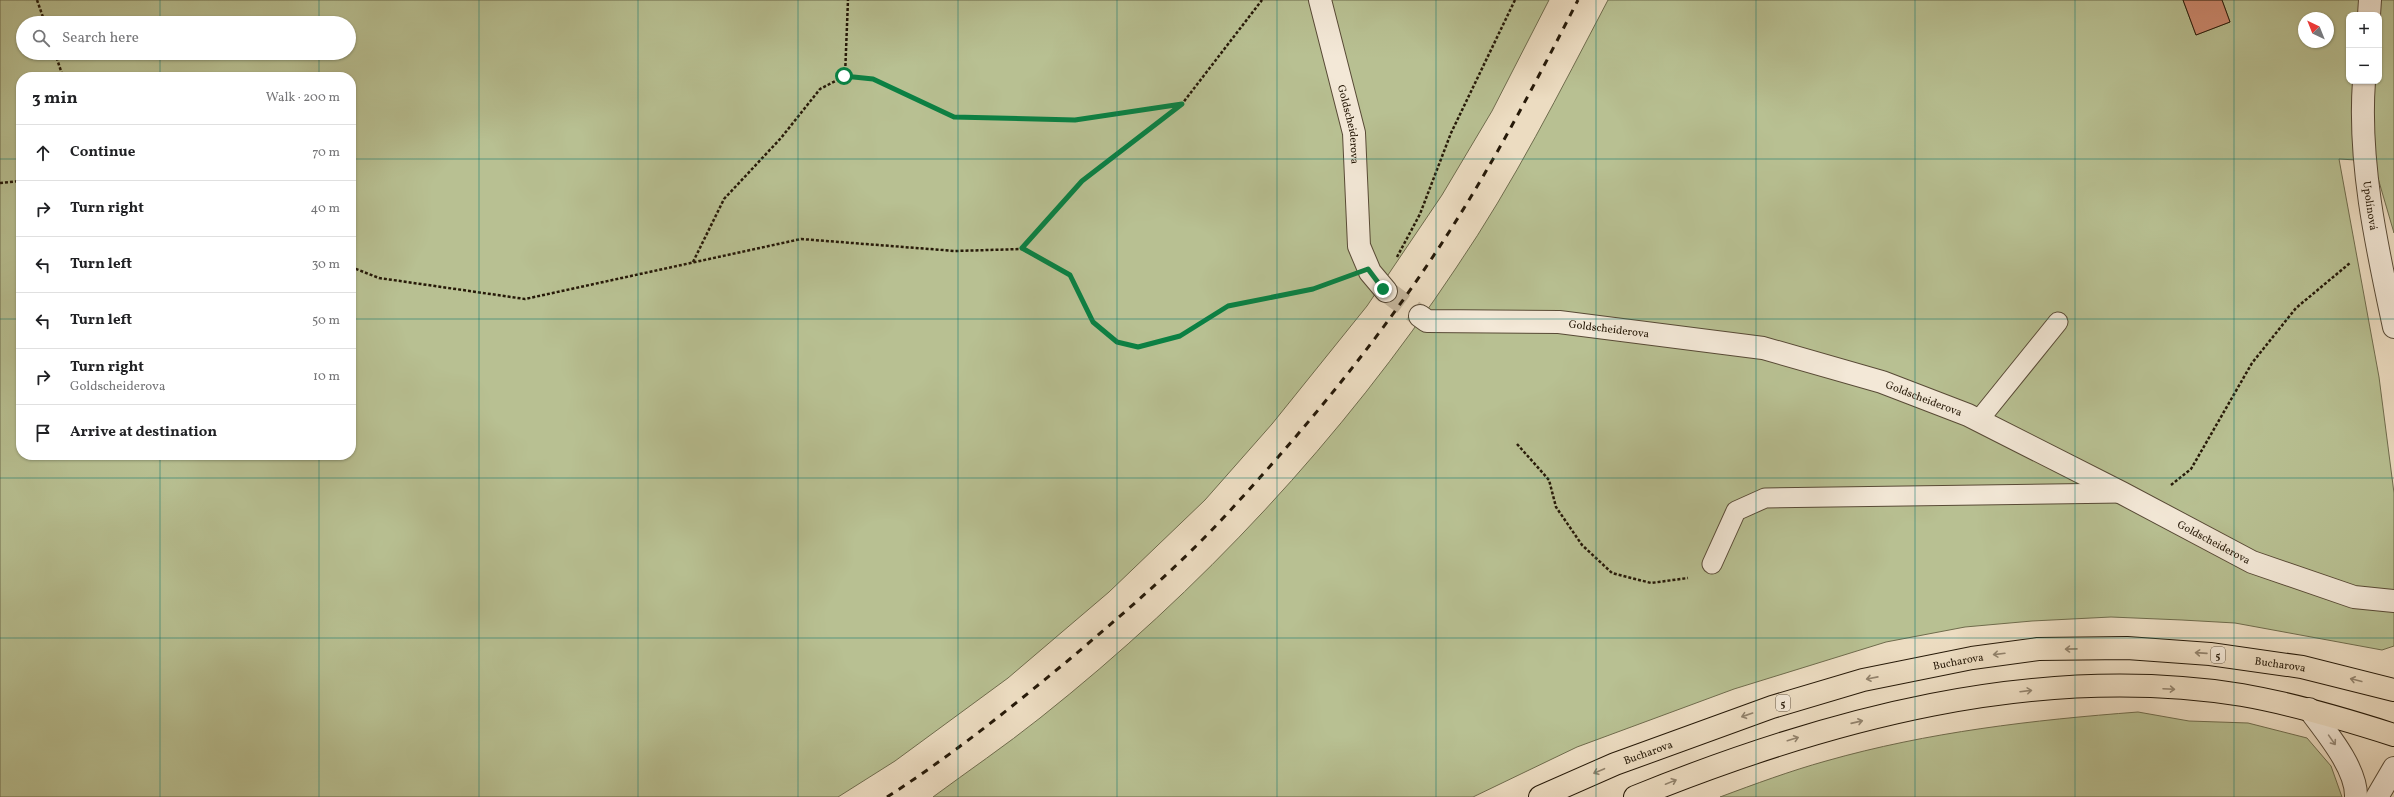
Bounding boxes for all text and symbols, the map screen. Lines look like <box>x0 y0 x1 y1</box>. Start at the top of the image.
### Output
north arrow <box>2298 12 2334 48</box>
map controls <box>2346 12 2382 84</box>
button: + <box>2346 12 2382 48</box>
search box <box>16 16 356 60</box>
icon: search <box>30 27 52 49</box>
text: Search here <box>62 28 139 49</box>
button: − <box>2346 48 2382 84</box>
route start <box>835 67 853 85</box>
street label: Goldscheiderova <box>1333 83 1361 165</box>
text: 3 min <box>32 87 78 110</box>
text: Walk · 200 m <box>266 89 340 107</box>
icon: ahead <box>32 142 54 164</box>
text: Continue <box>70 142 135 163</box>
text: 70 m <box>312 144 340 162</box>
street label: Upolínová <box>2358 180 2380 232</box>
icon: right <box>32 198 54 220</box>
text: Turn right <box>70 198 144 219</box>
text: 40 m <box>311 200 340 218</box>
icon: left <box>32 254 54 276</box>
text: Turn left <box>70 254 132 275</box>
text: 30 m <box>312 256 340 274</box>
route end <box>1374 280 1392 298</box>
icon: left <box>32 310 54 332</box>
text: Turn left <box>70 310 132 331</box>
text: 50 m <box>312 312 340 330</box>
street label: Goldscheiderova <box>1568 317 1650 342</box>
text: Turn right <box>70 357 144 378</box>
icon: right <box>32 366 54 388</box>
text: 10 m <box>313 368 340 386</box>
text: Goldscheiderova <box>70 378 165 396</box>
street label: Goldscheiderova <box>1883 378 1964 421</box>
icon: arrive <box>32 422 54 444</box>
text: Arrive at destination <box>70 422 217 443</box>
street label: Goldscheiderova <box>2174 518 2253 569</box>
one-way arrow <box>2065 645 2078 653</box>
road number: 5 <box>2211 647 2225 663</box>
street label: Bucharova <box>1932 650 1985 675</box>
one-way arrow <box>1993 650 2006 658</box>
one-way arrow <box>2195 650 2208 657</box>
street label: Bucharova <box>2254 654 2308 677</box>
one-way arrow <box>1866 674 1879 682</box>
one-way arrow <box>2350 676 2363 684</box>
one-way arrow <box>2162 685 2175 692</box>
one-way arrow <box>2019 687 2032 695</box>
road number: 5 <box>1776 695 1790 711</box>
one-way arrow <box>1742 712 1754 720</box>
one-way arrow <box>1850 717 1863 725</box>
one-way arrow <box>1787 735 1800 742</box>
one-way arrow <box>2328 735 2336 746</box>
street label: Bucharova <box>1622 737 1676 769</box>
one-way arrow <box>1594 768 1606 775</box>
one-way arrow <box>1664 778 1676 786</box>

